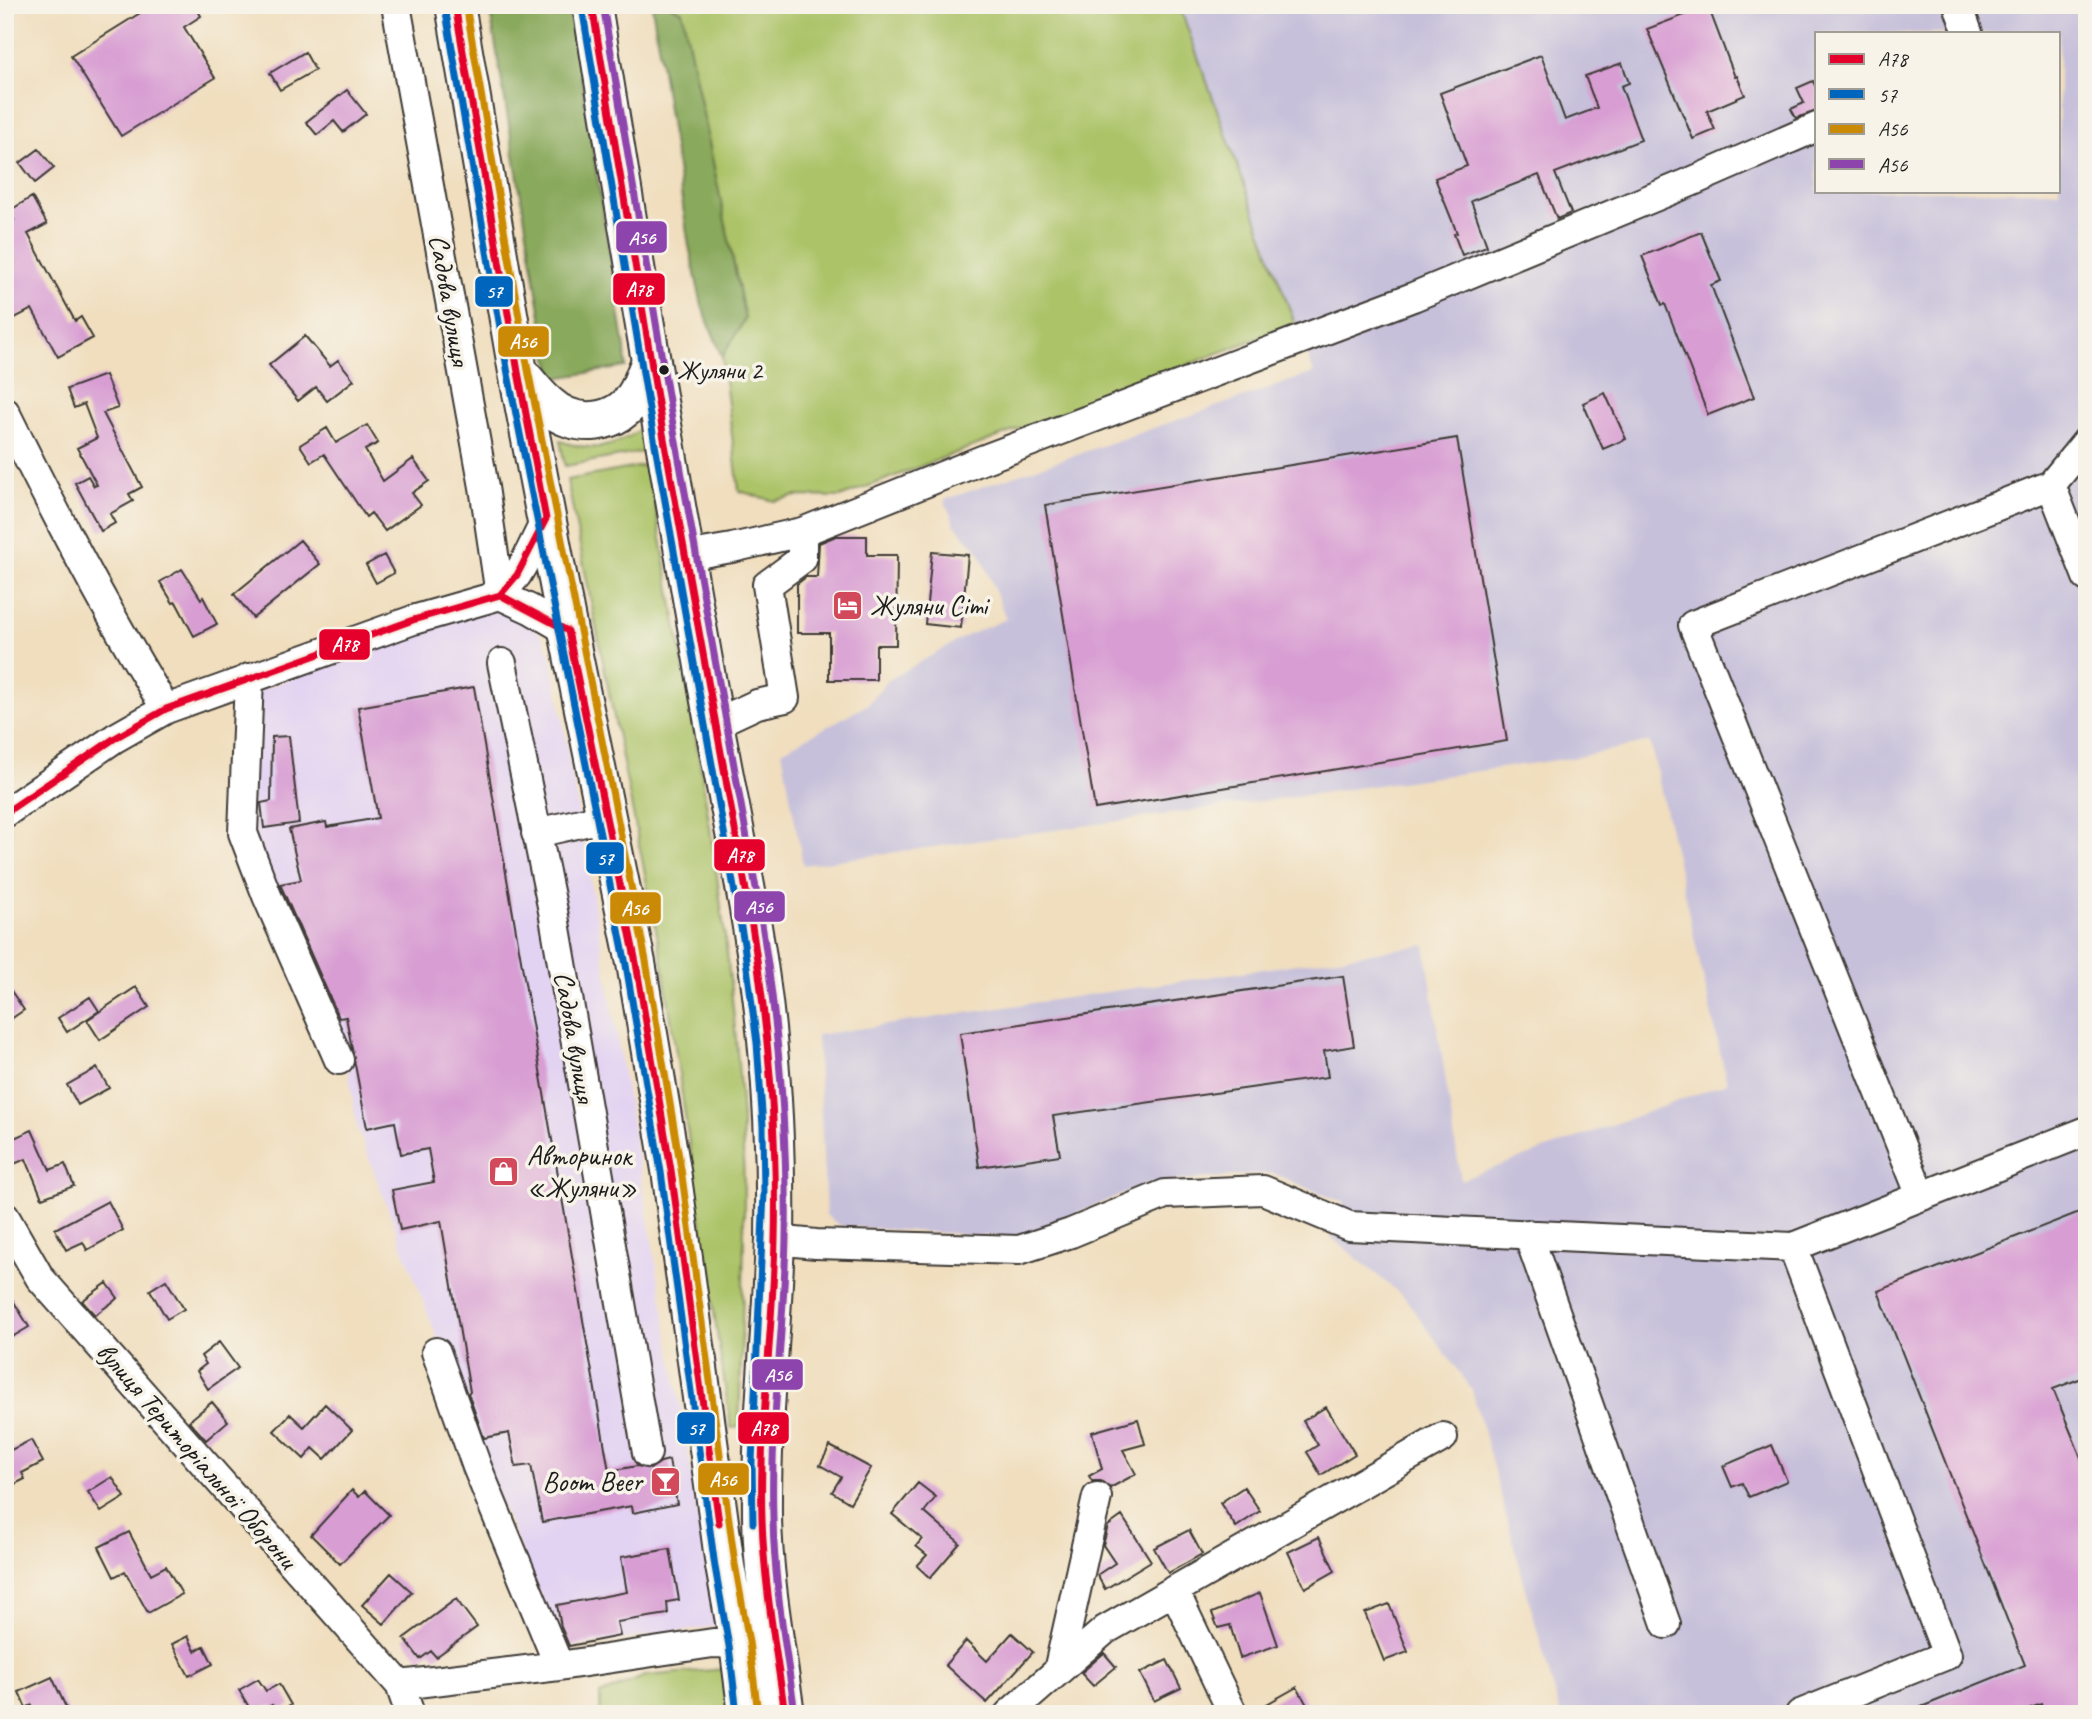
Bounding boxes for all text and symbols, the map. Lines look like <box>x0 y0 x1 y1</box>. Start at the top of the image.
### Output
legend <box>1815 32 2060 192</box>
text: А78 <box>1878 46 1910 72</box>
text: 57 <box>1878 82 1898 108</box>
text: А56 <box>1878 116 1908 142</box>
text: A56 <box>1878 152 1908 178</box>
line badge: A56 <box>615 220 668 254</box>
text: A56 <box>629 226 658 250</box>
street label: Садова вулиця <box>421 232 479 371</box>
line badge: А78 <box>612 272 666 306</box>
line badge: 57 <box>474 275 514 308</box>
text: А78 <box>626 278 655 302</box>
text: 57 <box>486 280 505 304</box>
line badge: А56 <box>497 325 550 358</box>
text: А56 <box>510 330 539 354</box>
place label: Жуляни 2 <box>677 354 764 387</box>
marker: Жуляни 2 <box>657 363 671 377</box>
hotel icon: Жуляни Сіті <box>830 588 864 622</box>
place label: Жуляни Сіті <box>870 588 991 623</box>
line badge: А78 <box>318 628 371 661</box>
text: А78 <box>332 633 361 657</box>
line badge: А78 <box>713 838 766 872</box>
line badge: 57 <box>585 841 625 875</box>
text: А78 <box>727 844 756 868</box>
text: 57 <box>597 847 616 871</box>
line badge: A56 <box>733 890 786 923</box>
line badge: А56 <box>609 891 662 925</box>
text: A56 <box>746 895 775 919</box>
text: А56 <box>622 897 651 921</box>
street label: Садова вулиця <box>546 969 604 1108</box>
place label: Авторинок «Жуляни» <box>527 1138 637 1205</box>
shop icon: Авторинок «Жуляни» <box>487 1154 521 1188</box>
street label: вулиця Територіальної Оборони <box>89 1334 307 1578</box>
line badge: A56 <box>751 1358 804 1391</box>
text: A56 <box>765 1363 794 1387</box>
line badge: 57 <box>676 1411 716 1445</box>
line badge: А78 <box>737 1411 790 1445</box>
text: 57 <box>688 1417 707 1441</box>
text: А78 <box>751 1417 780 1441</box>
line badge: А56 <box>697 1462 750 1496</box>
place label: Boom Beer <box>543 1464 644 1499</box>
bar icon: Boom Beer <box>648 1464 682 1498</box>
text: А56 <box>710 1468 739 1492</box>

